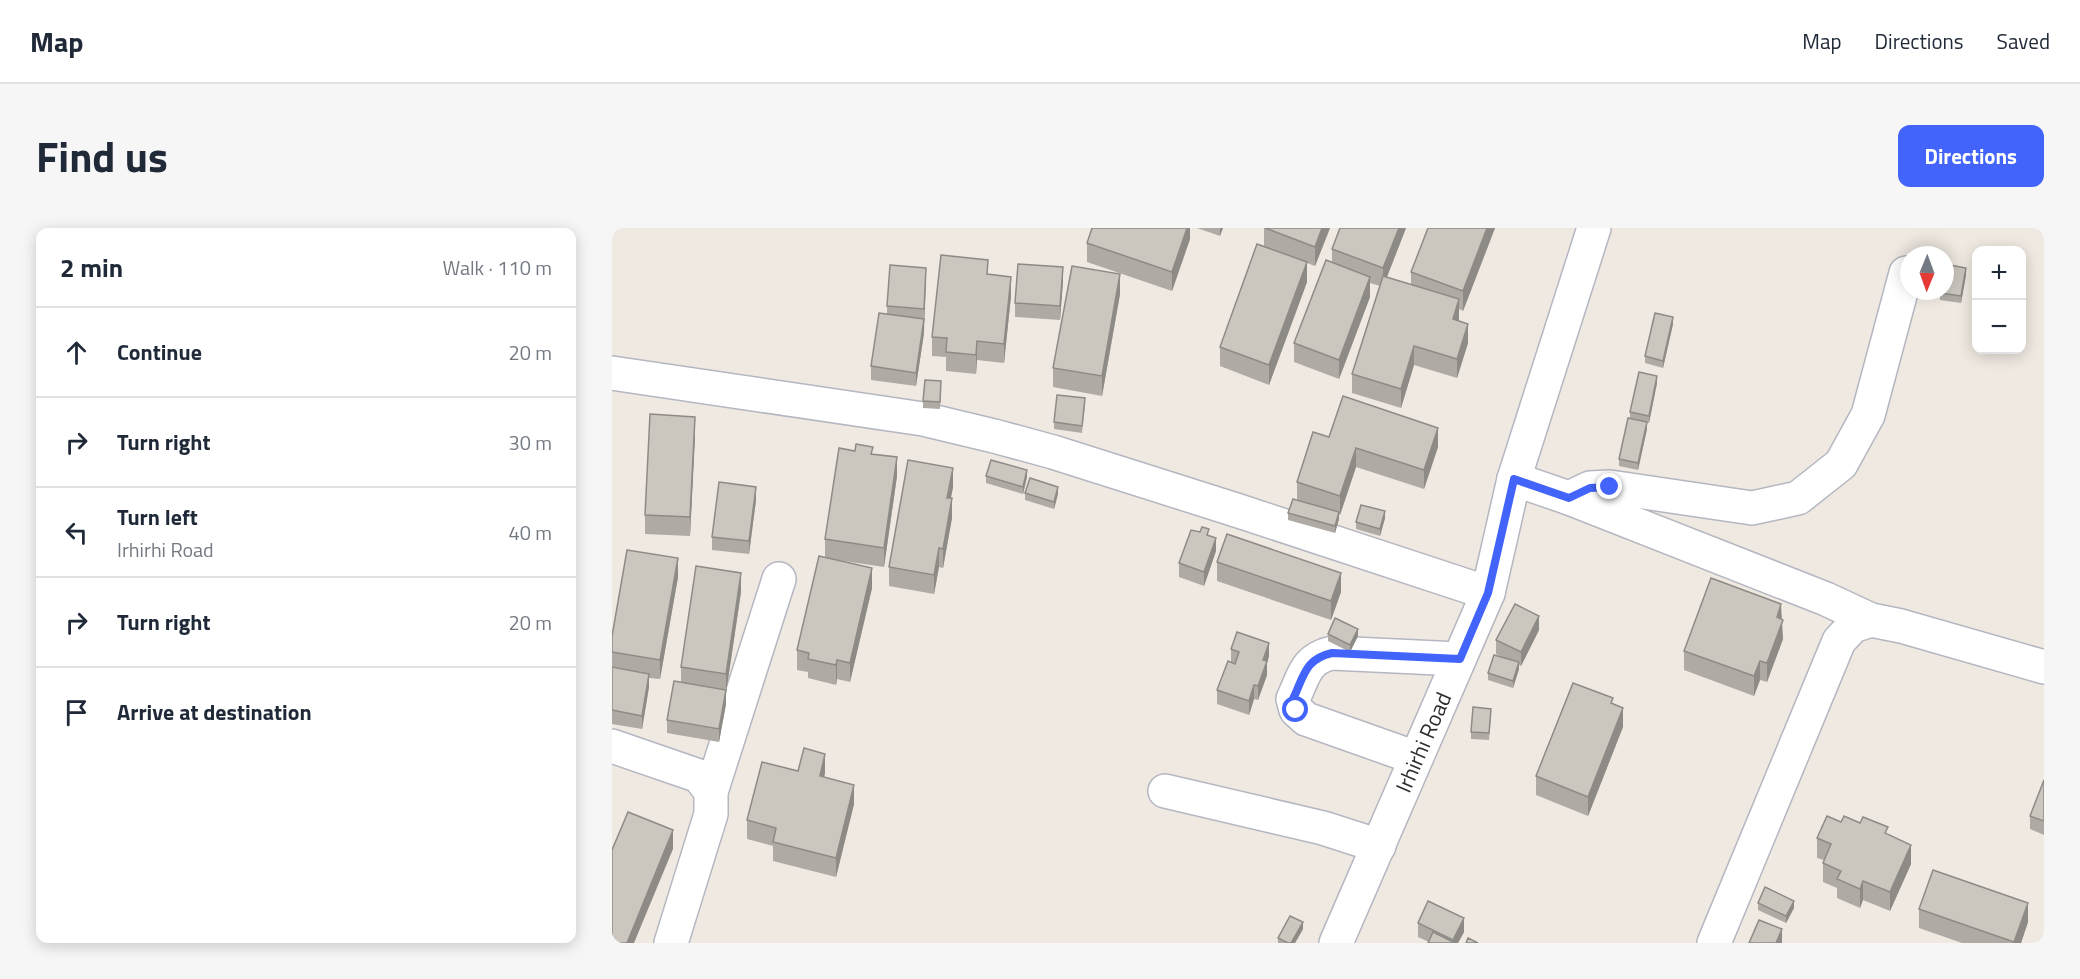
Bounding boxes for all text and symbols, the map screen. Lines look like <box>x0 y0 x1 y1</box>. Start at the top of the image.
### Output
text: Map <box>30 20 84 63</box>
text: Map <box>1802 25 1842 57</box>
text: Directions <box>1875 25 1964 57</box>
text: Saved <box>1997 25 2050 57</box>
text: Find us <box>36 124 168 188</box>
button: Directions <box>1898 125 2044 187</box>
north arrow <box>1900 246 1954 300</box>
map controls <box>1972 246 2026 354</box>
button: + <box>1972 246 2026 300</box>
text: 2 min <box>60 248 123 287</box>
text: Walk · 110 m <box>443 252 552 283</box>
button: − <box>1972 300 2026 354</box>
text: Continue <box>117 335 202 369</box>
icon: ahead <box>60 336 93 369</box>
text: 20 m <box>508 337 552 368</box>
text: Turn right <box>117 425 211 459</box>
icon: right <box>60 426 93 459</box>
text: 30 m <box>508 427 552 458</box>
route end <box>1596 473 1622 499</box>
text: Turn left <box>117 500 198 534</box>
icon: left <box>60 516 93 549</box>
text: 40 m <box>508 517 552 548</box>
text: Irhirhi Road <box>117 534 214 565</box>
text: Turn right <box>117 605 211 639</box>
icon: right <box>60 606 93 639</box>
text: 20 m <box>508 607 552 638</box>
street label: Irhirhi Road <box>1386 687 1460 798</box>
text: Arrive at destination <box>117 695 312 729</box>
icon: arrive <box>60 696 93 729</box>
route start <box>1282 696 1308 722</box>

